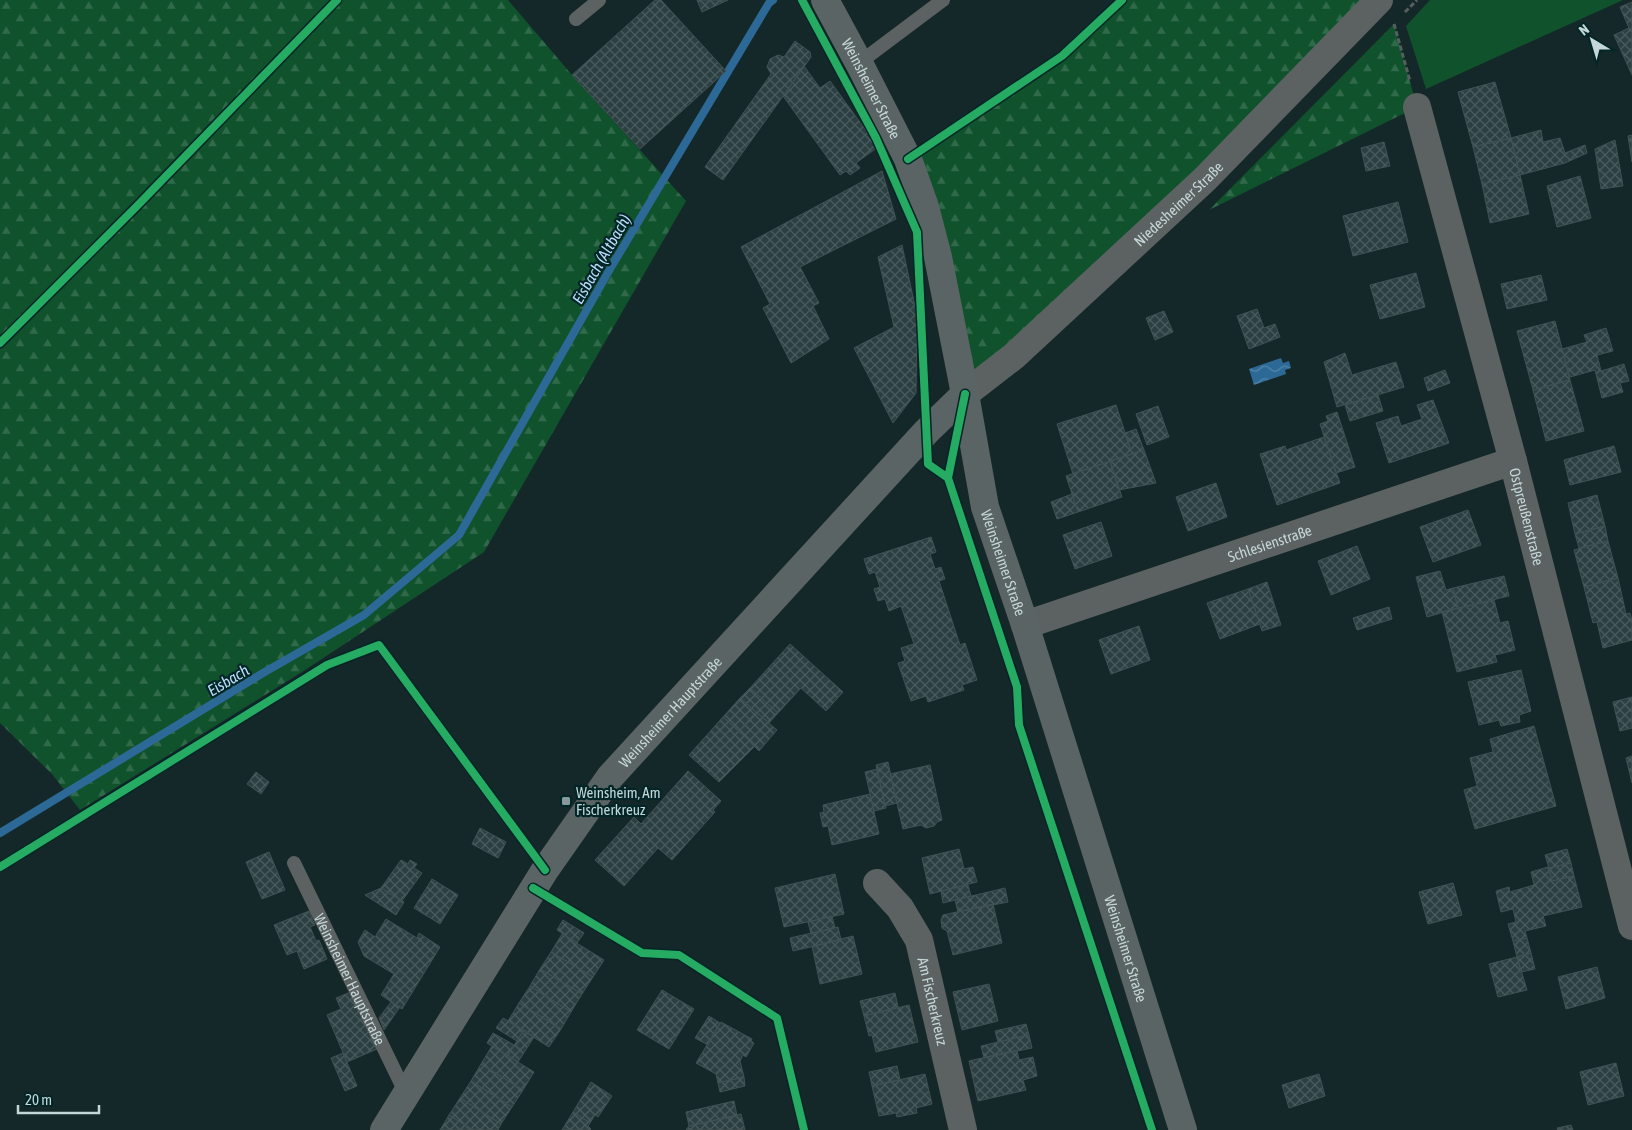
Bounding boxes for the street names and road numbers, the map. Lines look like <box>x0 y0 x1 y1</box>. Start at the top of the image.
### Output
street label: Weinsheimer Straße <box>839 35 905 142</box>
street label: Niedesheimer Straße <box>1130 158 1226 249</box>
street label: Ostpreußenstraße <box>1507 466 1548 567</box>
street label: Weinsheimer Straße <box>978 507 1030 618</box>
street label: Schlesienstraße <box>1225 521 1314 565</box>
street label: Weinsheimer Hauptstraße <box>615 653 725 770</box>
street label: Weinsheimer Straße <box>1102 893 1151 1004</box>
street label: Weinsheimer Hauptstraße <box>311 911 389 1048</box>
street label: Am Fischerkreuz <box>915 956 952 1047</box>

